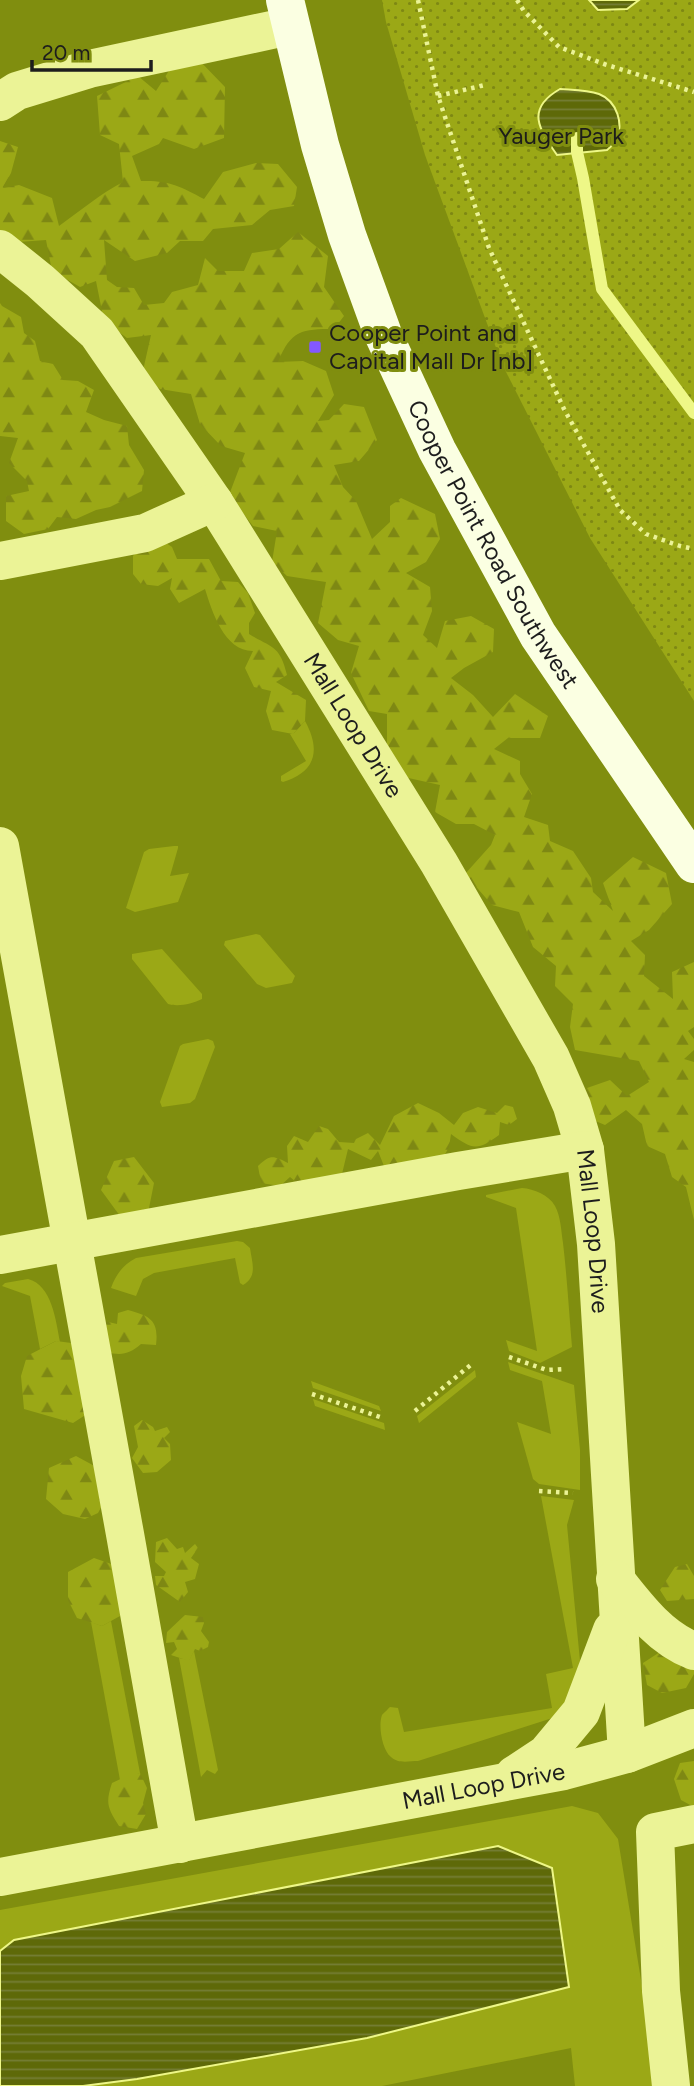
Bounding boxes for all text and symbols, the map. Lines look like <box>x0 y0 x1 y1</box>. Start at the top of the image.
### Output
scale bar <box>32 28 150 72</box>
text: 20 m <box>42 40 90 65</box>
park label: Yauger Park <box>498 121 624 150</box>
place label: Cooper Point and Capital Mall Dr [nb] <box>329 318 533 375</box>
marker: Cooper Point and Capital Mall Dr [nb] <box>307 339 323 355</box>
street label: Cooper Point Road Southwest <box>402 395 585 694</box>
street label: Mall Loop Drive <box>298 647 410 803</box>
street label: Mall Loop Drive <box>571 1147 615 1314</box>
street label: Mall Loop Drive <box>400 1756 567 1815</box>

